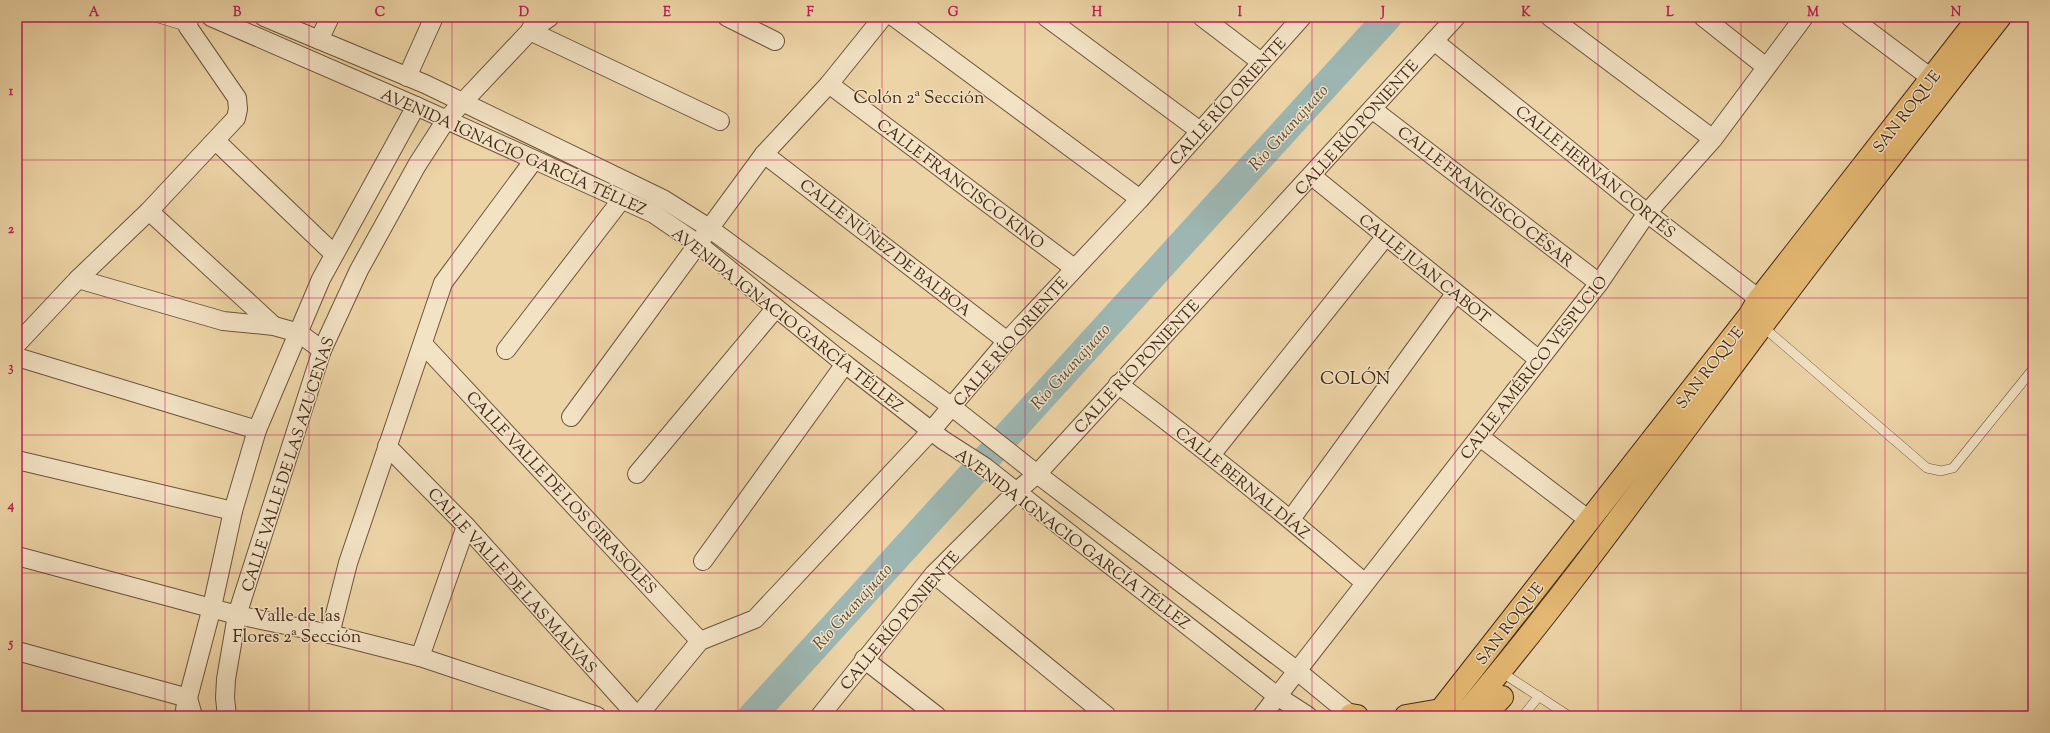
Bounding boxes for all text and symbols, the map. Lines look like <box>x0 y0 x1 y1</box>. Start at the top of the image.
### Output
text: A <box>89 4 100 22</box>
text: B <box>233 4 242 22</box>
text: C <box>375 4 385 22</box>
text: D <box>519 4 529 22</box>
text: E <box>663 4 671 22</box>
text: F <box>806 4 814 22</box>
text: G <box>948 4 959 22</box>
text: H <box>1092 4 1103 22</box>
text: I <box>1238 4 1243 22</box>
text: J <box>1380 4 1385 22</box>
text: K <box>1521 4 1531 22</box>
text: L <box>1666 4 1674 22</box>
text: M <box>1807 4 1819 22</box>
text: N <box>1951 4 1962 22</box>
street label: CALLE RÍO ORIENTE <box>1165 33 1293 172</box>
street label: CALLE RÍO PONIENTE <box>1291 56 1425 201</box>
street label: SAN ROQUE <box>1868 66 1948 159</box>
water label: Río Guanajuato <box>1244 79 1335 177</box>
text: 1 <box>9 83 14 101</box>
street label: AVENIDA IGNACIO GARCÍA TÉLLEZ <box>377 84 649 222</box>
district label: Colón 2ª Sección <box>853 86 985 112</box>
street label: CALLE HERNÁN CORTÉS <box>1509 101 1679 245</box>
street label: CALLE FRANCISCO KINO <box>871 114 1048 256</box>
street label: CALLE FRANCISCO CÉSAR <box>1392 122 1578 274</box>
street label: CALLE NÚÑEZ DE BALBOA <box>794 174 976 323</box>
street label: CALLE JUAN CABOT <box>1353 210 1494 330</box>
text: 2 <box>8 221 15 239</box>
street label: AVENIDA IGNACIO GARCÍA TÉLLEZ <box>666 223 907 419</box>
street label: CALLE AMÉRICO VESPUCIO <box>1456 272 1614 465</box>
street label: CALLE RÍO ORIENTE <box>949 273 1075 412</box>
street label: CALLE RÍO PONIENTE <box>1070 296 1206 440</box>
water label: Río Guanajuato <box>1026 318 1117 416</box>
street label: SAN ROQUE <box>1671 322 1751 415</box>
street label: CALLE VALLE DE LAS AZUCENAS <box>237 334 342 595</box>
text: 3 <box>8 359 14 377</box>
district label: COLÓN <box>1320 366 1390 393</box>
street label: CALLE VALLE DE LOS GIRASOLES <box>460 387 661 600</box>
street label: CALLE BERNAL DÍAZ <box>1169 422 1314 546</box>
street label: AVENIDA IGNACIO GARCÍA TÉLLEZ <box>949 444 1194 636</box>
street label: CALLE VALLE DE LAS MALVAS <box>421 484 601 680</box>
text: 4 <box>7 497 15 515</box>
street label: CALLE RÍO PONIENTE <box>836 547 966 696</box>
water label: Río Guanajuato <box>808 558 899 656</box>
street label: SAN ROQUE <box>1471 578 1551 671</box>
district label: Valle de las Flores 2ª Sección <box>233 604 362 651</box>
text: 5 <box>8 635 14 653</box>

